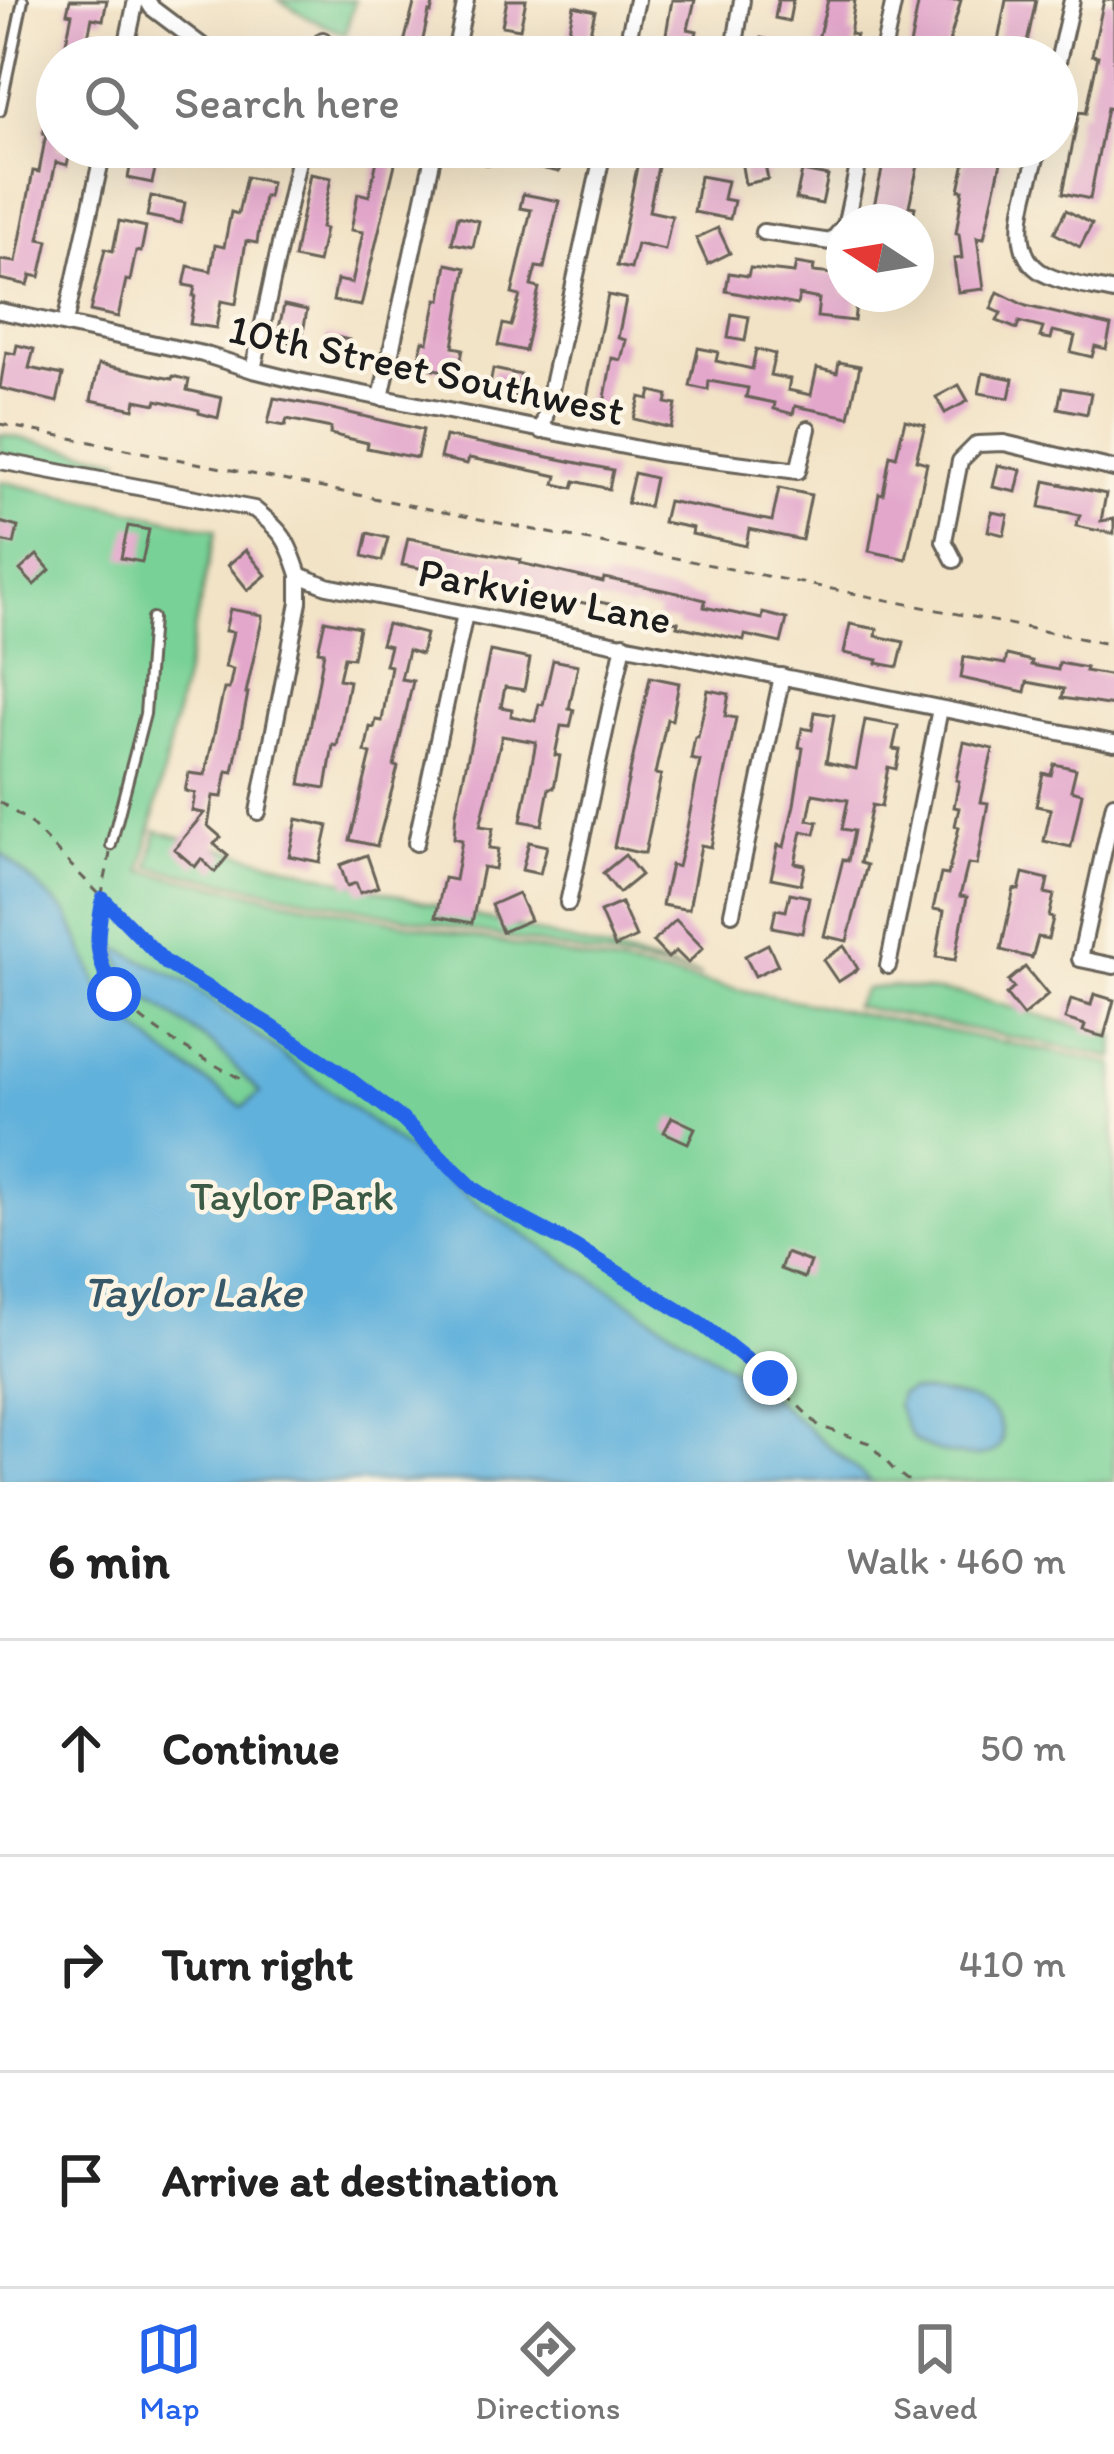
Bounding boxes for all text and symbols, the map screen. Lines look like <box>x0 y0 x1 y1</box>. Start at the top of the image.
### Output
search box <box>36 36 1078 168</box>
icon: search <box>78 69 144 135</box>
text: Search here <box>174 75 400 129</box>
north arrow <box>826 204 934 312</box>
street label: 10th Street Southwest <box>224 303 629 436</box>
street label: Parkview Lane <box>414 546 676 645</box>
route start <box>87 967 141 1021</box>
park label: Taylor Park <box>190 1170 394 1221</box>
water label: Taylor Lake <box>83 1264 304 1318</box>
route end <box>743 1351 797 1405</box>
text: 6 min <box>48 1530 170 1591</box>
text: Walk · 460 m <box>846 1537 1066 1584</box>
icon: ahead <box>48 1715 114 1781</box>
text: Continue <box>162 1721 340 1775</box>
text: 50 m <box>980 1724 1066 1771</box>
icon: right <box>48 1931 114 1997</box>
text: Turn right <box>162 1937 353 1991</box>
text: 410 m <box>959 1940 1066 1987</box>
icon: arrive <box>48 2147 114 2213</box>
text: Arrive at destination <box>162 2153 558 2207</box>
tab: Map <box>136 2316 202 2427</box>
tab: Directions <box>475 2316 620 2427</box>
tab: Saved <box>893 2316 978 2427</box>

